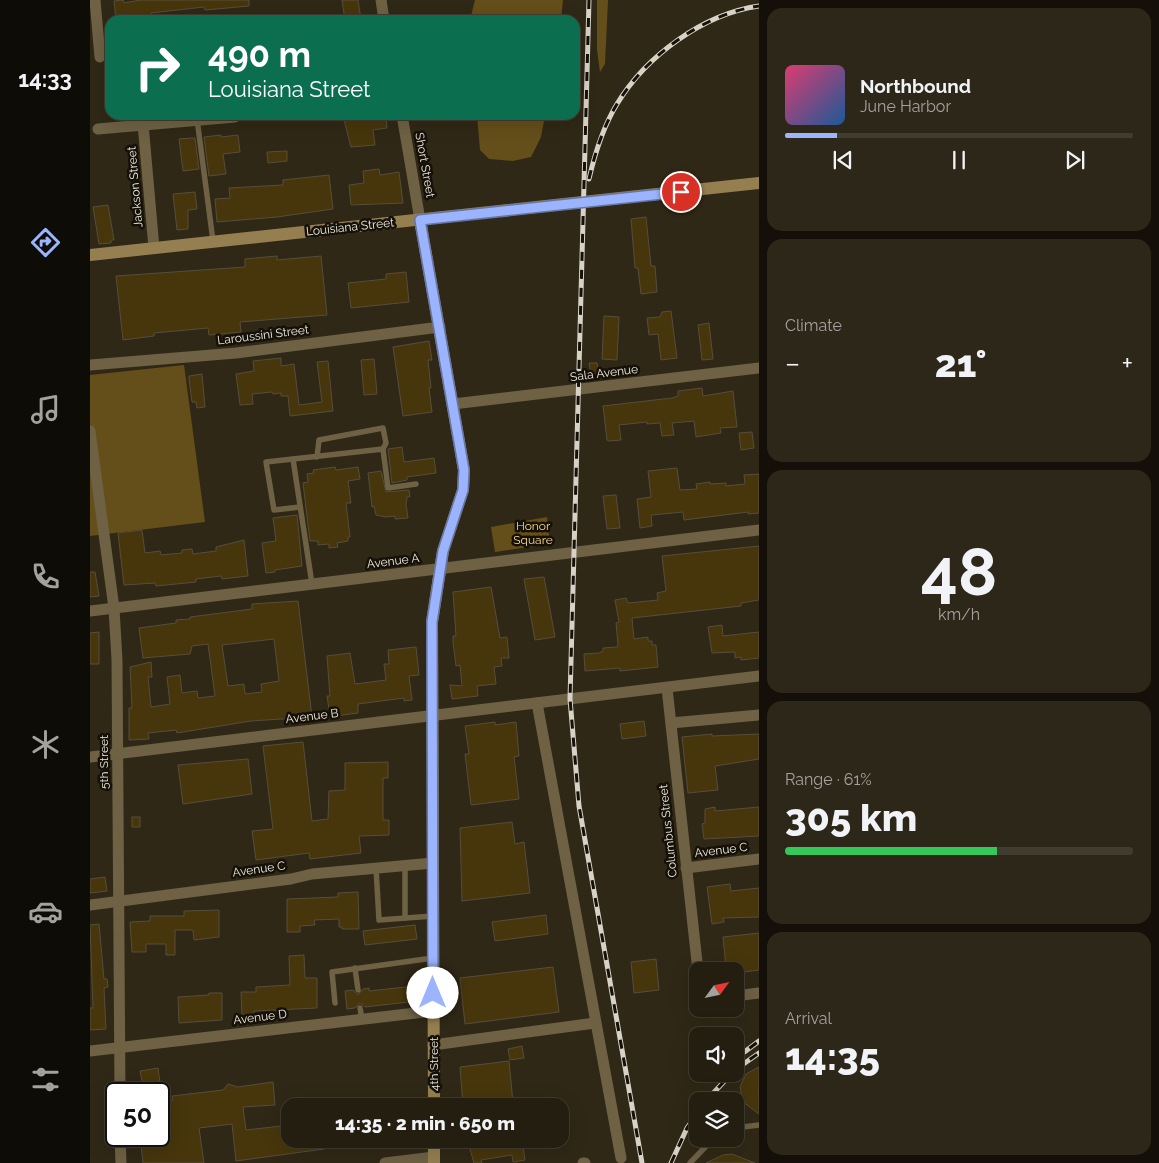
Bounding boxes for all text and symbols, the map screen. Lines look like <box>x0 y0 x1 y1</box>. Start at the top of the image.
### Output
text: 490 m <box>208 34 311 75</box>
icon: right <box>125 35 190 100</box>
text: 14:33 <box>18 66 72 92</box>
text: Northbound <box>860 75 971 97</box>
text: Louisiana Street <box>208 76 370 102</box>
text: June Harbor <box>860 97 951 116</box>
street label: Short Street <box>412 131 438 199</box>
street label: Jackson Street <box>124 146 146 228</box>
icon: previous <box>829 146 857 174</box>
icon: pause <box>945 146 973 174</box>
icon: next <box>1061 146 1089 174</box>
pin <box>660 171 702 213</box>
icon: arrive <box>667 178 695 206</box>
street label: Louisiana Street <box>305 215 395 239</box>
icon: directions <box>28 225 63 260</box>
text: Climate <box>785 316 842 335</box>
street label: Laroussini Street <box>216 322 310 348</box>
text: 21° <box>935 341 987 386</box>
text: − <box>785 347 800 380</box>
text: + <box>1121 347 1133 380</box>
street label: Sala Avenue <box>569 362 639 384</box>
icon: music <box>28 392 63 427</box>
park label: Honor Square <box>513 519 553 547</box>
text: 48 <box>921 534 997 610</box>
street label: Avenue A <box>366 551 420 571</box>
icon: phone <box>28 559 63 594</box>
text: km/h <box>938 605 980 624</box>
street label: Avenue B <box>285 706 339 726</box>
icon: climate <box>28 727 63 762</box>
street label: 5th Street <box>97 735 111 789</box>
text: Range · 61% <box>785 770 872 789</box>
street label: Columbus Street <box>656 784 680 878</box>
text: 305 km <box>785 795 917 840</box>
street label: Avenue C <box>694 840 748 860</box>
street label: Avenue C <box>232 858 286 880</box>
icon: car <box>28 894 63 929</box>
north arrow <box>689 962 744 1018</box>
map controls <box>689 962 744 1147</box>
position arrow <box>406 966 458 1018</box>
street label: Avenue D <box>232 1007 288 1027</box>
text: Arrival <box>785 1009 832 1028</box>
button: sound <box>689 1027 744 1082</box>
text: 14:35 <box>785 1034 880 1079</box>
street label: 4th Street <box>427 1037 441 1091</box>
icon: filters <box>28 1062 63 1097</box>
speed limit sign: 50 <box>105 1082 170 1147</box>
button: layers <box>689 1092 744 1147</box>
text: 14:35 · 2 min · 650 m <box>335 1112 515 1134</box>

